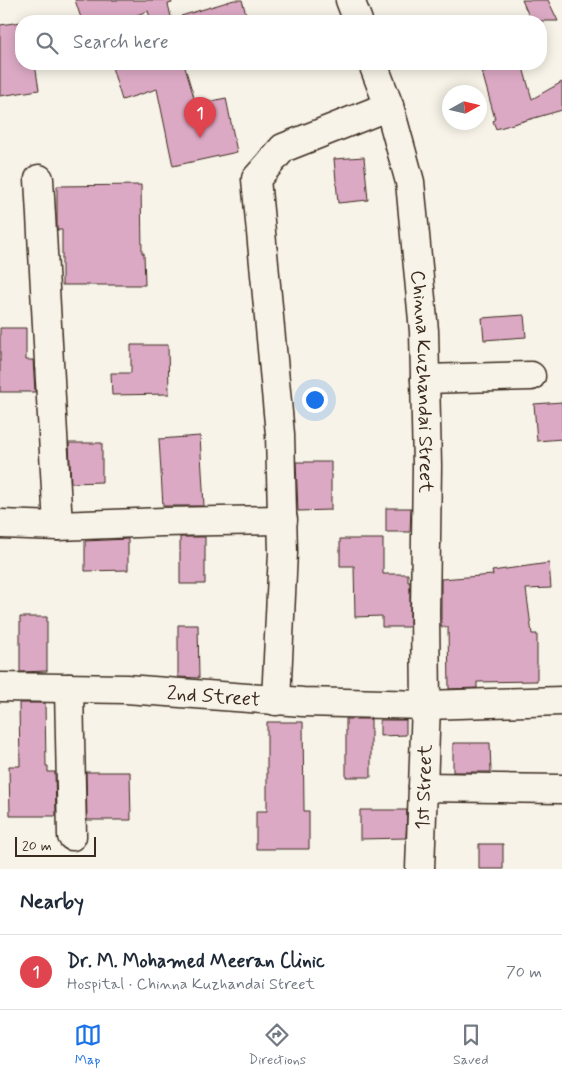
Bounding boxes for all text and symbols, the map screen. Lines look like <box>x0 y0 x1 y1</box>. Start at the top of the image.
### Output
search box <box>15 15 547 70</box>
icon: search <box>33 29 61 57</box>
text: Search here <box>73 30 169 55</box>
north arrow <box>442 85 487 130</box>
pin: 1 <box>184 97 216 138</box>
street label: Chinna Kuzhandai Street <box>403 269 439 494</box>
your location <box>302 387 328 413</box>
street label: 2nd Street <box>166 680 261 714</box>
street label: 1st Street <box>410 744 439 830</box>
scale bar <box>15 834 96 857</box>
text: 20 m <box>22 837 52 855</box>
text: Nearby <box>20 888 84 916</box>
text: Dr. M. Mohamed Meeran Clinic <box>67 949 325 974</box>
text: 1 <box>32 962 40 983</box>
text: 70 m <box>506 962 542 983</box>
text: Hospital · Chinna Kuzhandai Street <box>67 974 315 995</box>
tab: Map <box>74 1021 102 1069</box>
tab: Directions <box>249 1021 306 1069</box>
tab: Saved <box>453 1021 488 1069</box>

